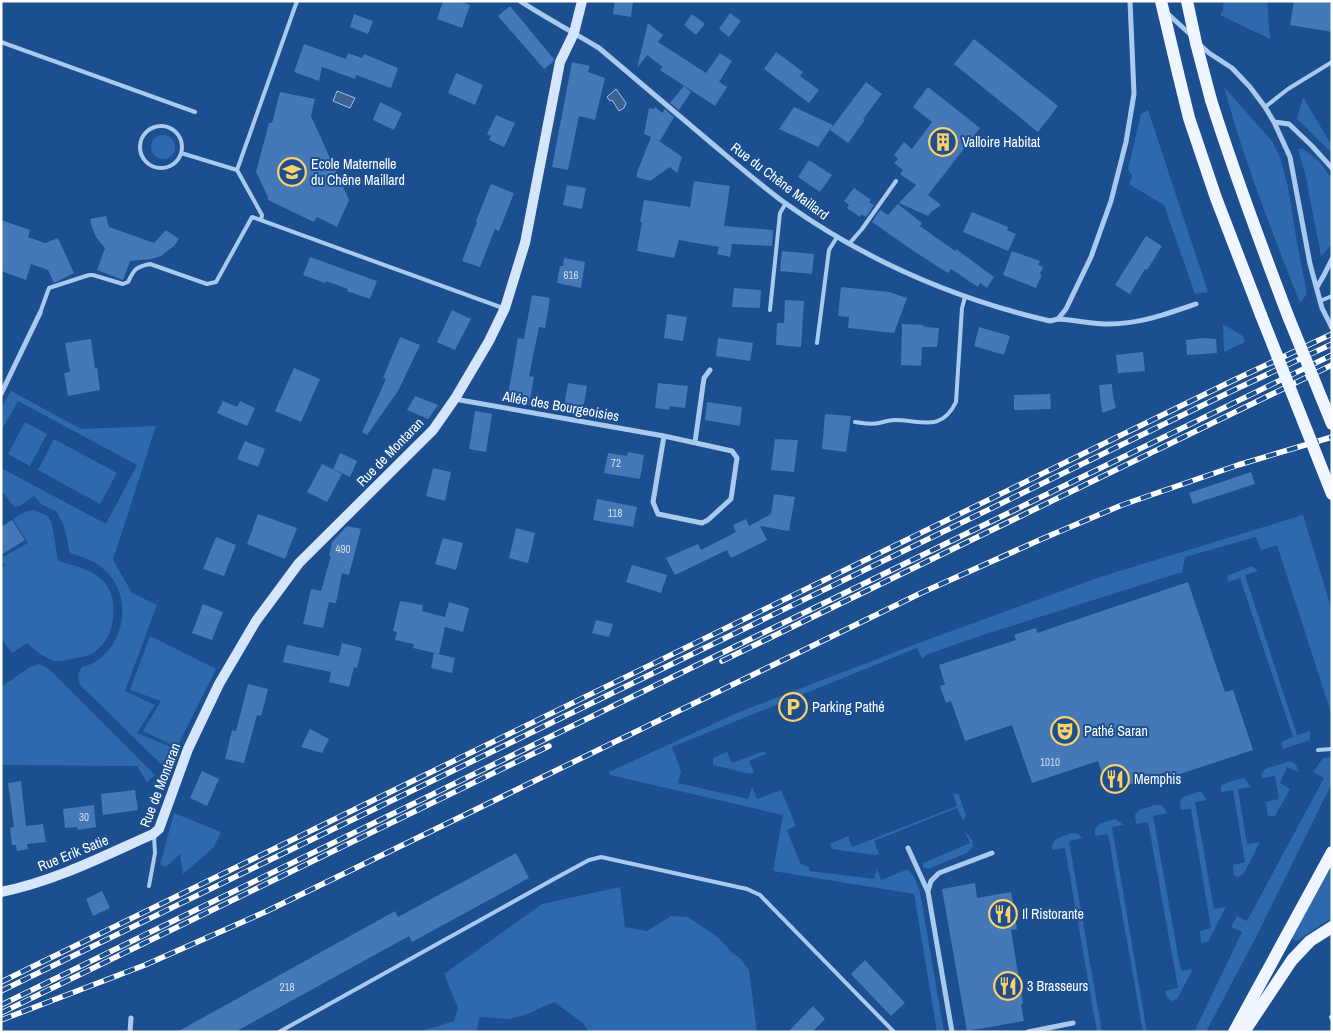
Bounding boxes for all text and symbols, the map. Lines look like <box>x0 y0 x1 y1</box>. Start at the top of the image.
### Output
building icon: Valloire Habitat <box>928 127 958 157</box>
place label: Valloire Habitat <box>962 133 1040 151</box>
street label: Rue du Chêne Maillard <box>727 138 833 224</box>
place label: Ecole Maternelle du Chêne Maillard <box>311 155 405 189</box>
school or university icon: Ecole Maternelle du Chêne Maillard <box>277 157 307 187</box>
house number: 616 <box>563 268 579 282</box>
street label: Allée des Bourgeoisies <box>500 387 621 425</box>
street label: Rue de Montaran <box>353 414 427 490</box>
house number: 72 <box>611 456 621 470</box>
house number: 118 <box>608 506 622 520</box>
house number: 490 <box>335 542 351 556</box>
parking icon: Parking Pathé <box>778 692 808 722</box>
place label: Parking Pathé <box>812 698 885 716</box>
theatre icon: Pathé Saran <box>1050 716 1080 746</box>
place label: Pathé Saran <box>1084 722 1148 740</box>
street label: Rue de Montaran <box>136 740 184 830</box>
house number: 1010 <box>1040 755 1060 769</box>
restaurant icon: Memphis <box>1100 764 1130 794</box>
place label: Memphis <box>1134 770 1181 788</box>
house number: 30 <box>79 810 89 824</box>
street label: Rue Erik Satie <box>35 831 111 875</box>
restaurant icon: Il Ristorante <box>988 899 1018 929</box>
place label: Il Ristorante <box>1022 905 1084 923</box>
restaurant icon: 3 Brasseurs <box>993 971 1023 1001</box>
place label: 3 Brasseurs <box>1027 977 1089 995</box>
house number: 218 <box>279 980 295 994</box>

